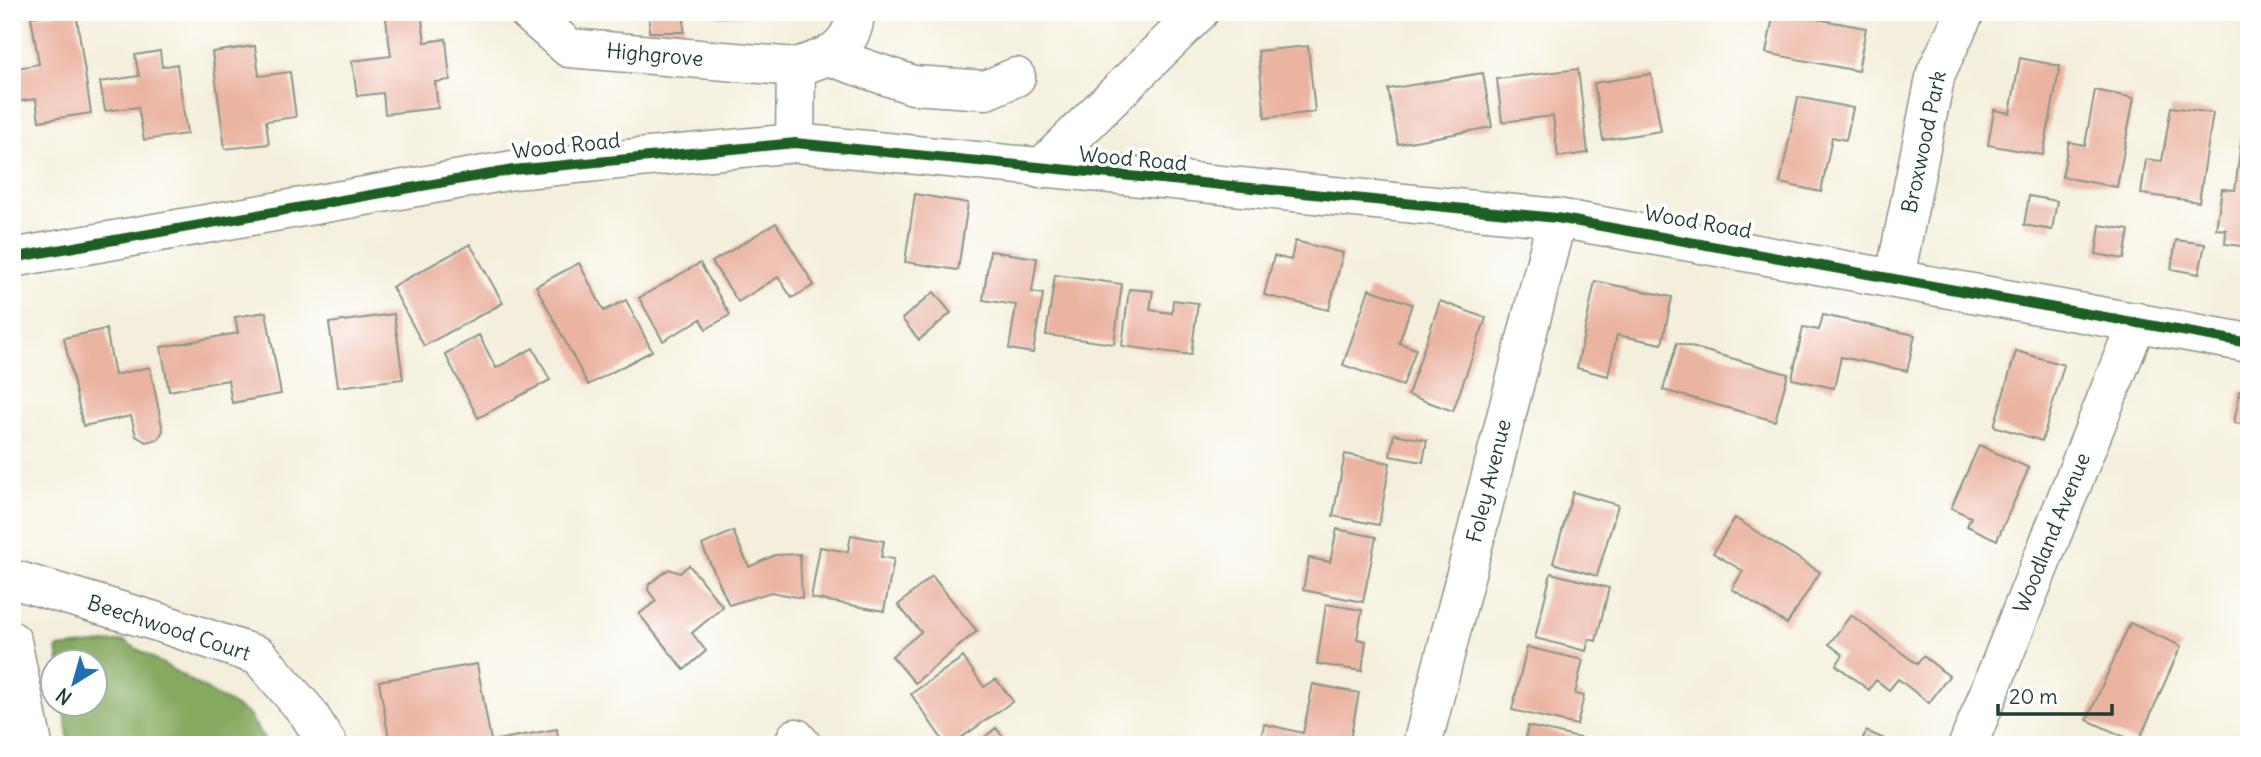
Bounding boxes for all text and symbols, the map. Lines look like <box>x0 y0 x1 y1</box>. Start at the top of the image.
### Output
street label: Highgrove <box>606 37 705 72</box>
street label: Broxwood Park <box>1895 68 1952 216</box>
street label: Wood Road <box>511 126 621 165</box>
street label: Wood Road <box>1078 140 1188 177</box>
street label: Wood Road <box>1642 199 1754 244</box>
street label: Foley Avenue <box>1460 416 1517 545</box>
street label: Woodland Avenue <box>2007 449 2096 617</box>
street label: Beechwood Court <box>84 588 254 667</box>
north arrow <box>38 648 108 718</box>
scale bar <box>1998 673 2112 717</box>
text: N <box>51 683 76 710</box>
text: 20 m <box>2009 683 2058 710</box>

